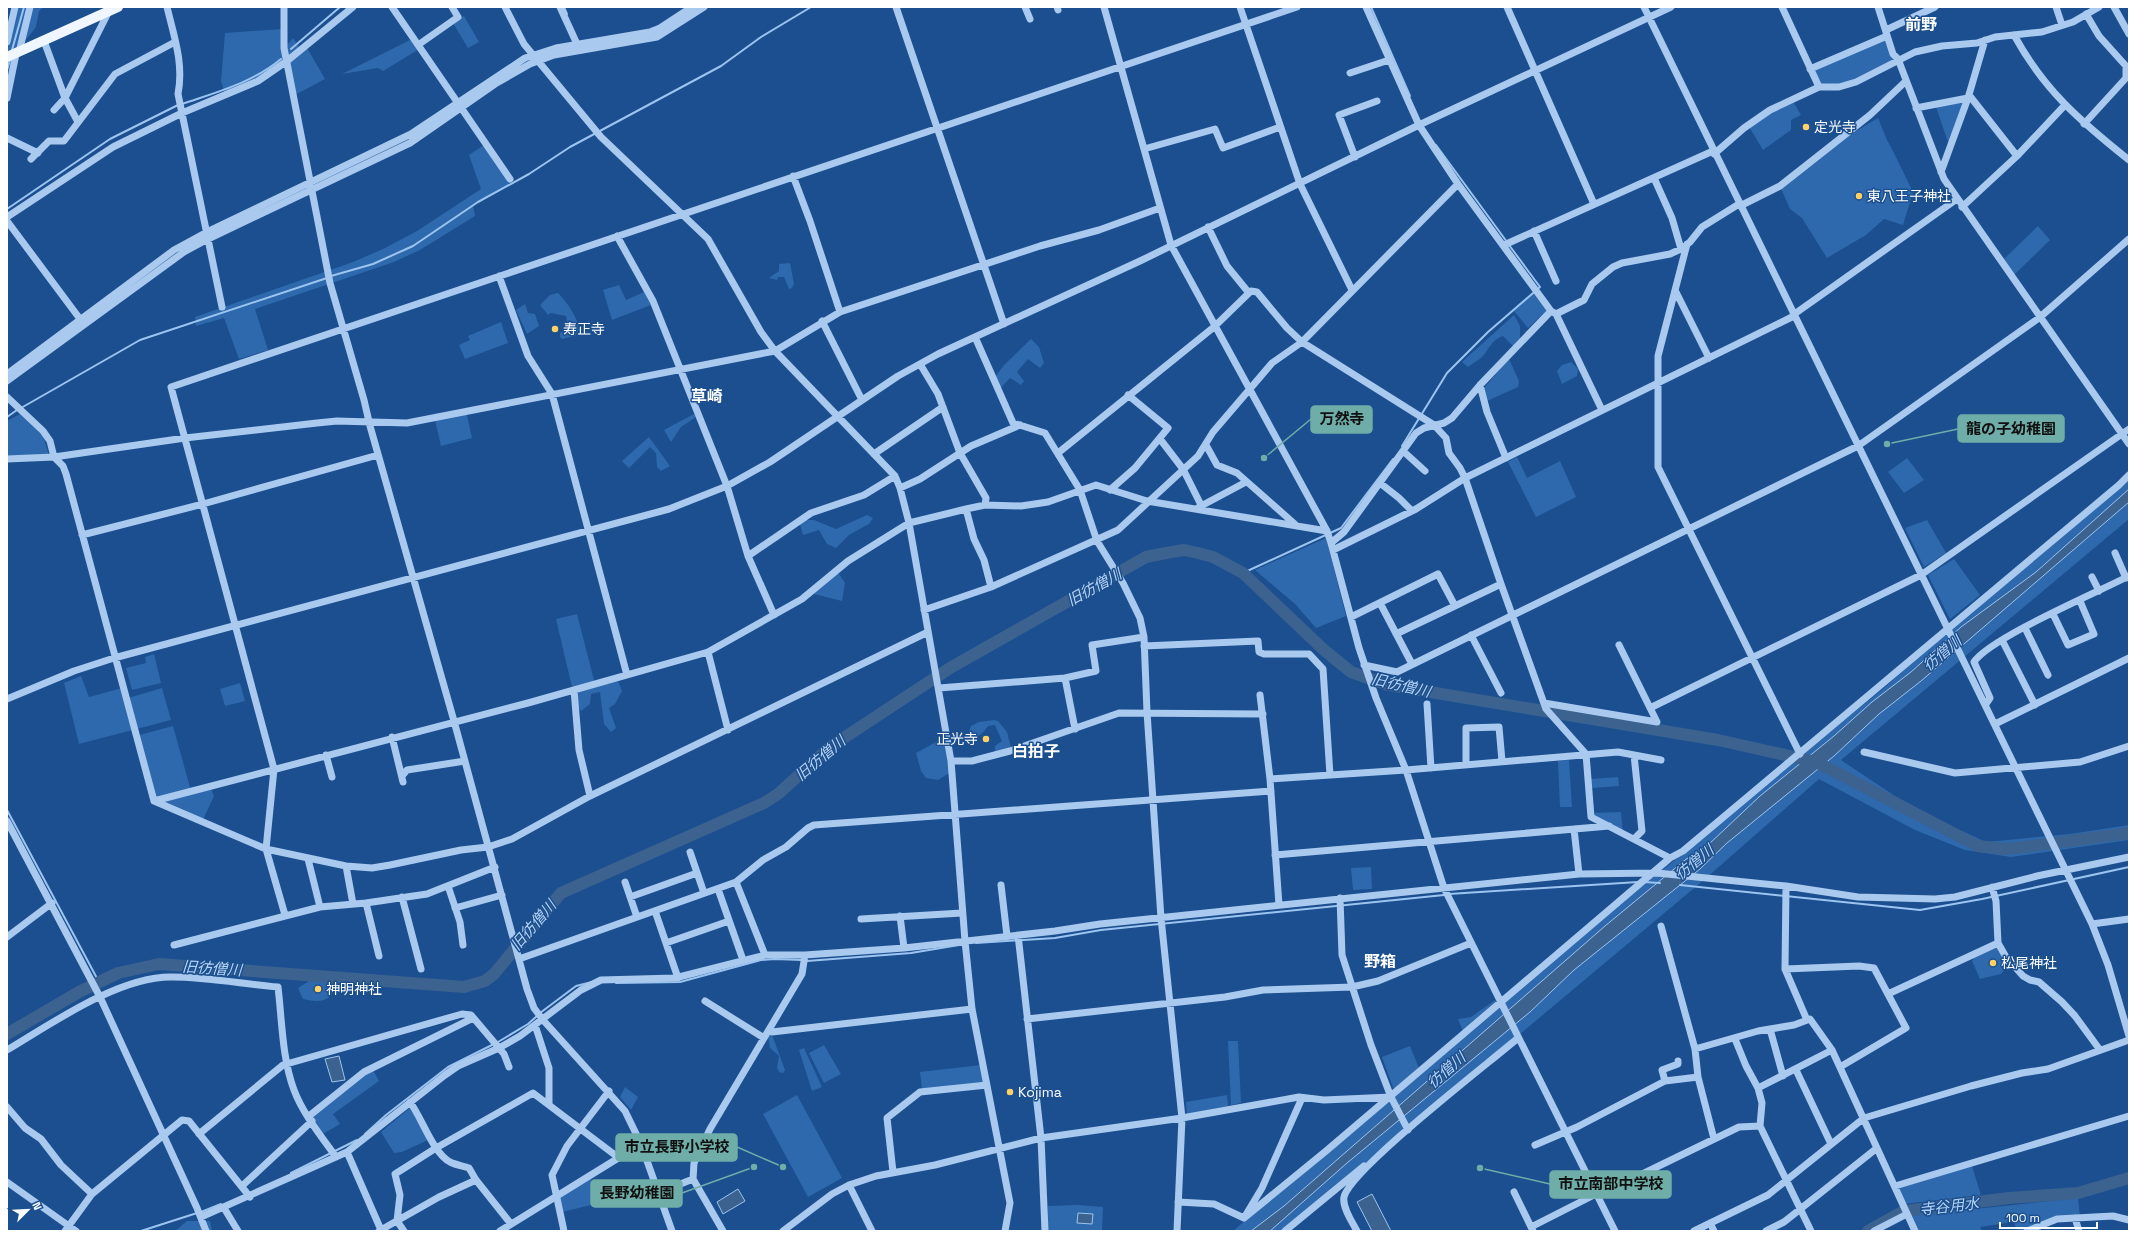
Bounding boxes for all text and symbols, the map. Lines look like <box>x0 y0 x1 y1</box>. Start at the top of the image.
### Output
district label: 前野 <box>1905 14 1937 35</box>
place label: 定光寺 <box>1814 118 1856 136</box>
marker: 定光寺 <box>1801 122 1811 132</box>
place label: 東八王子神社 <box>1867 187 1951 205</box>
marker: 東八王子神社 <box>1854 191 1864 201</box>
place label: 寿正寺 <box>563 320 605 338</box>
marker: 寿正寺 <box>550 324 560 334</box>
district label: 草崎 <box>691 386 723 407</box>
callout: 万然寺 <box>1311 406 1372 433</box>
text: 万然寺 <box>1319 409 1365 428</box>
callout: 龍の子幼稚園 <box>1958 415 2064 442</box>
text: 龍の子幼稚園 <box>1966 419 2056 438</box>
water label: 旧彷僧川 <box>1063 563 1127 610</box>
water label: 彷僧川 <box>1919 630 1967 675</box>
water label: 旧彷僧川 <box>1370 669 1434 701</box>
water label: 旧彷僧川 <box>791 730 851 785</box>
place label: 正光寺 <box>936 730 978 748</box>
marker: 正光寺 <box>981 734 991 744</box>
district label: 白拍子 <box>1012 741 1060 762</box>
water label: 彷僧川 <box>1671 839 1719 884</box>
water label: 旧彷僧川 <box>506 895 561 954</box>
district label: 野箱 <box>1364 951 1396 972</box>
place label: 松尾神社 <box>2001 954 2057 972</box>
water label: 旧彷僧川 <box>181 956 245 980</box>
marker: 松尾神社 <box>1988 958 1998 968</box>
place label: 神明神社 <box>326 980 382 998</box>
marker: 神明神社 <box>313 984 323 994</box>
water label: 彷僧川 <box>1423 1047 1471 1092</box>
place label: Kojima <box>1018 1083 1062 1101</box>
marker: Kojima <box>1005 1087 1015 1097</box>
callout: 市立長野小学校 <box>616 1134 737 1161</box>
text: 市立長野小学校 <box>624 1137 730 1156</box>
callout: 市立南部中学校 <box>1550 1171 1671 1198</box>
text: 市立南部中学校 <box>1558 1174 1664 1193</box>
callout: 長野幼稚園 <box>591 1180 682 1207</box>
text: 長野幼稚園 <box>599 1183 675 1202</box>
north arrow <box>8 1190 48 1230</box>
water label: 寺谷用水 <box>1918 1193 1982 1219</box>
text: N <box>29 1200 45 1212</box>
scale bar <box>2000 1204 2097 1230</box>
text: 100 m <box>2006 1210 2040 1226</box>

